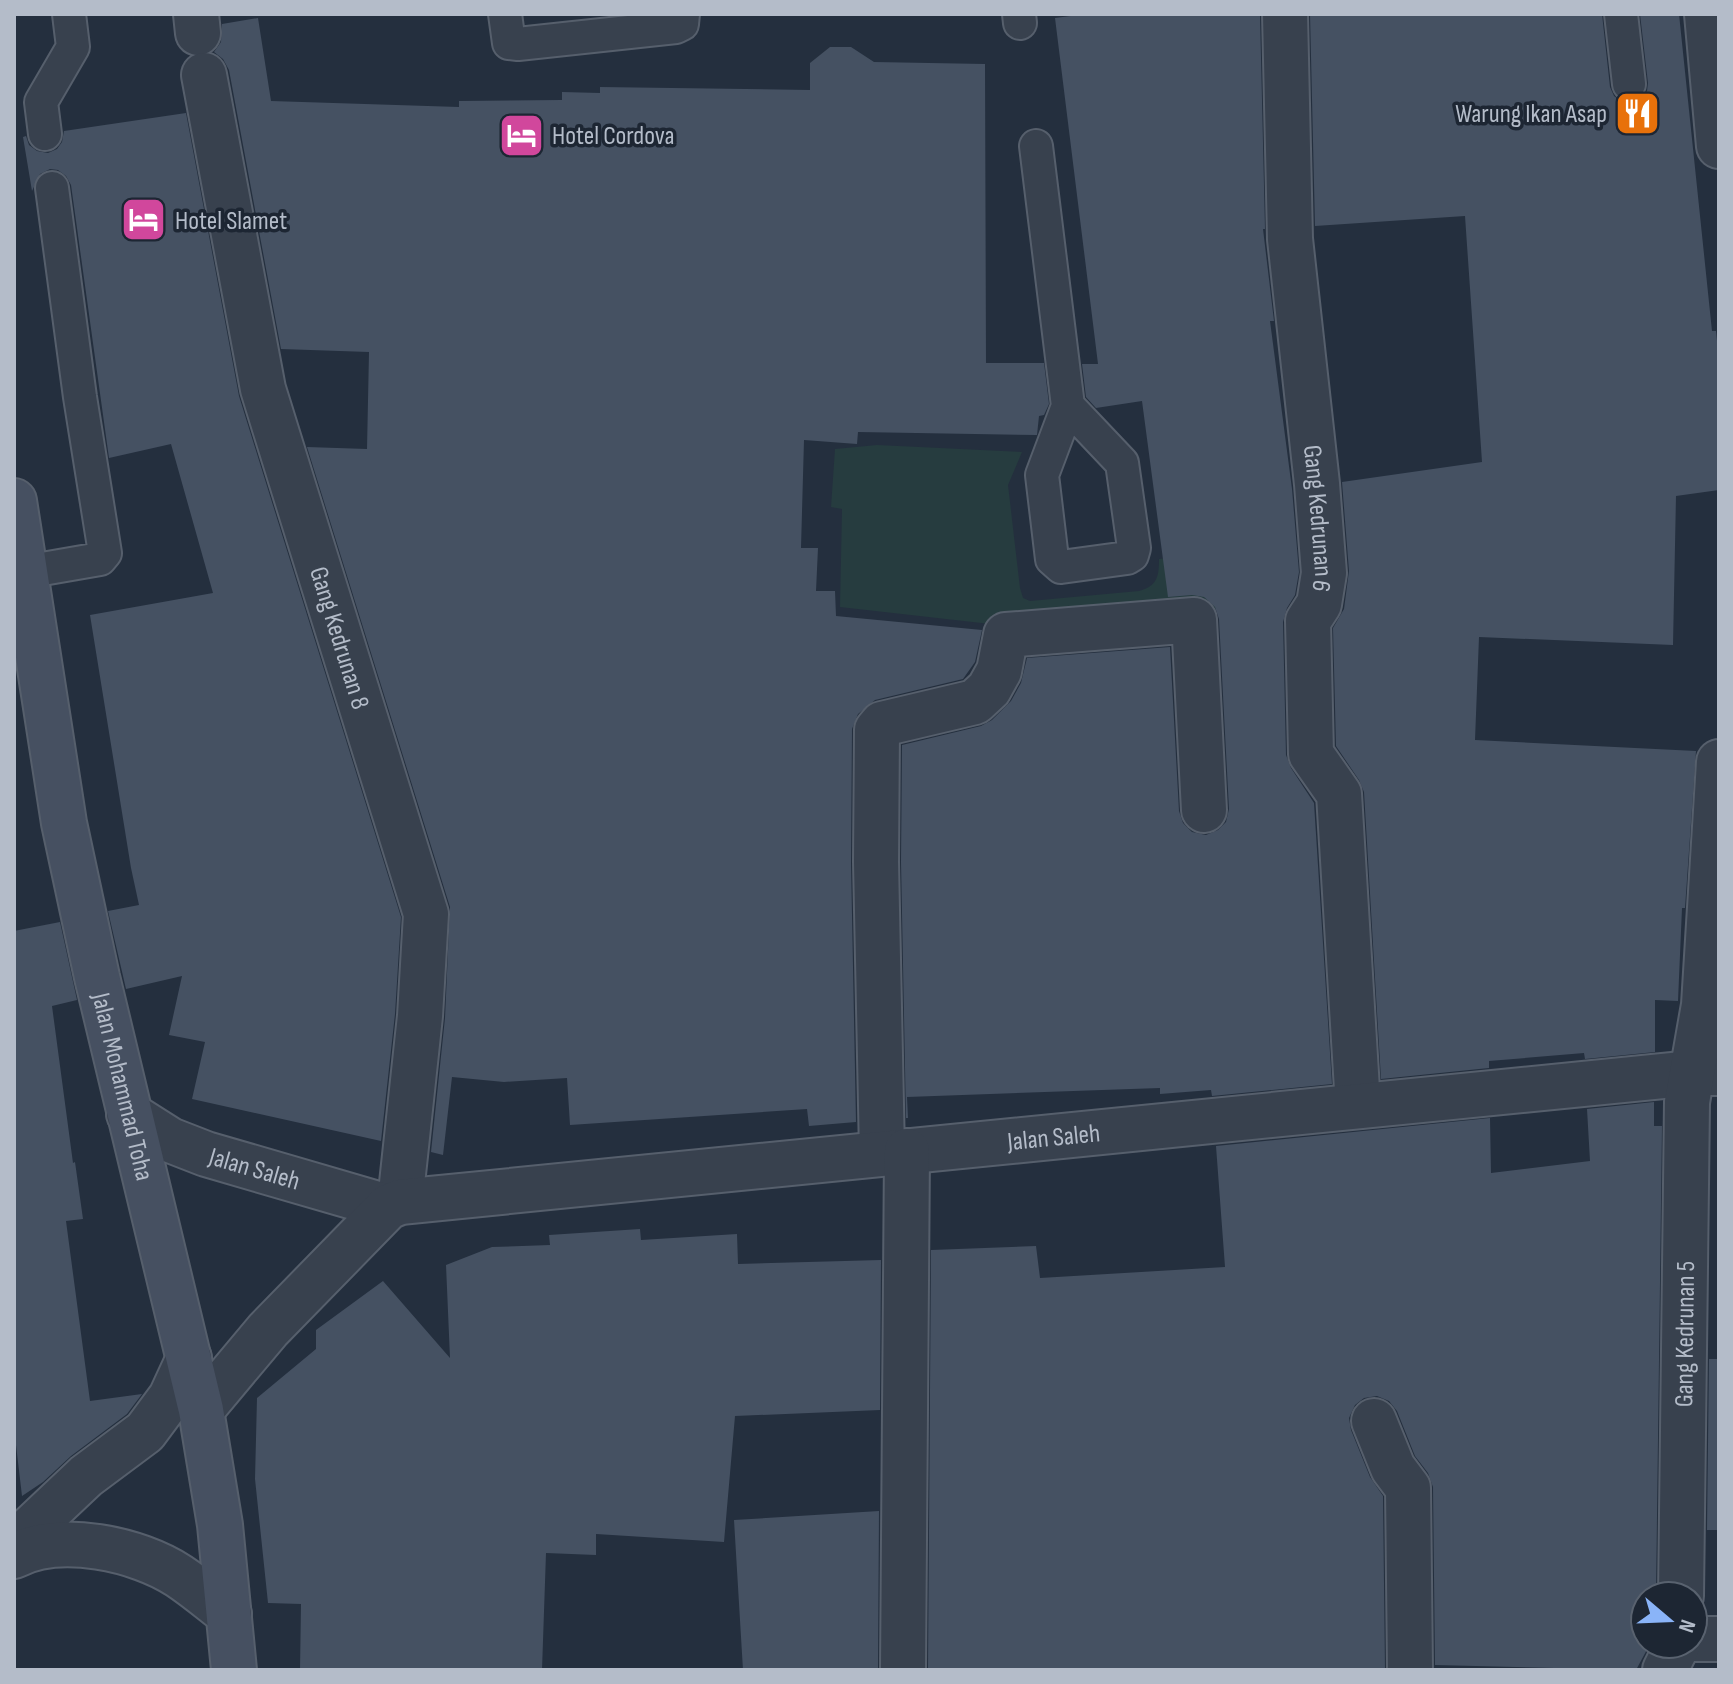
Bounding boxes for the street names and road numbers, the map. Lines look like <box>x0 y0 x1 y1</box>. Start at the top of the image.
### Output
street label: Gang Kedrunan 6 <box>1296 444 1338 594</box>
street label: Gang Kedrunan 8 <box>302 563 375 713</box>
street label: Jalan Mohammad Toha <box>84 989 159 1184</box>
street label: Jalan Saleh <box>1005 1118 1102 1158</box>
street label: Jalan Saleh <box>204 1141 303 1198</box>
street label: Gang Kedrunan 5 <box>1669 1261 1702 1407</box>

